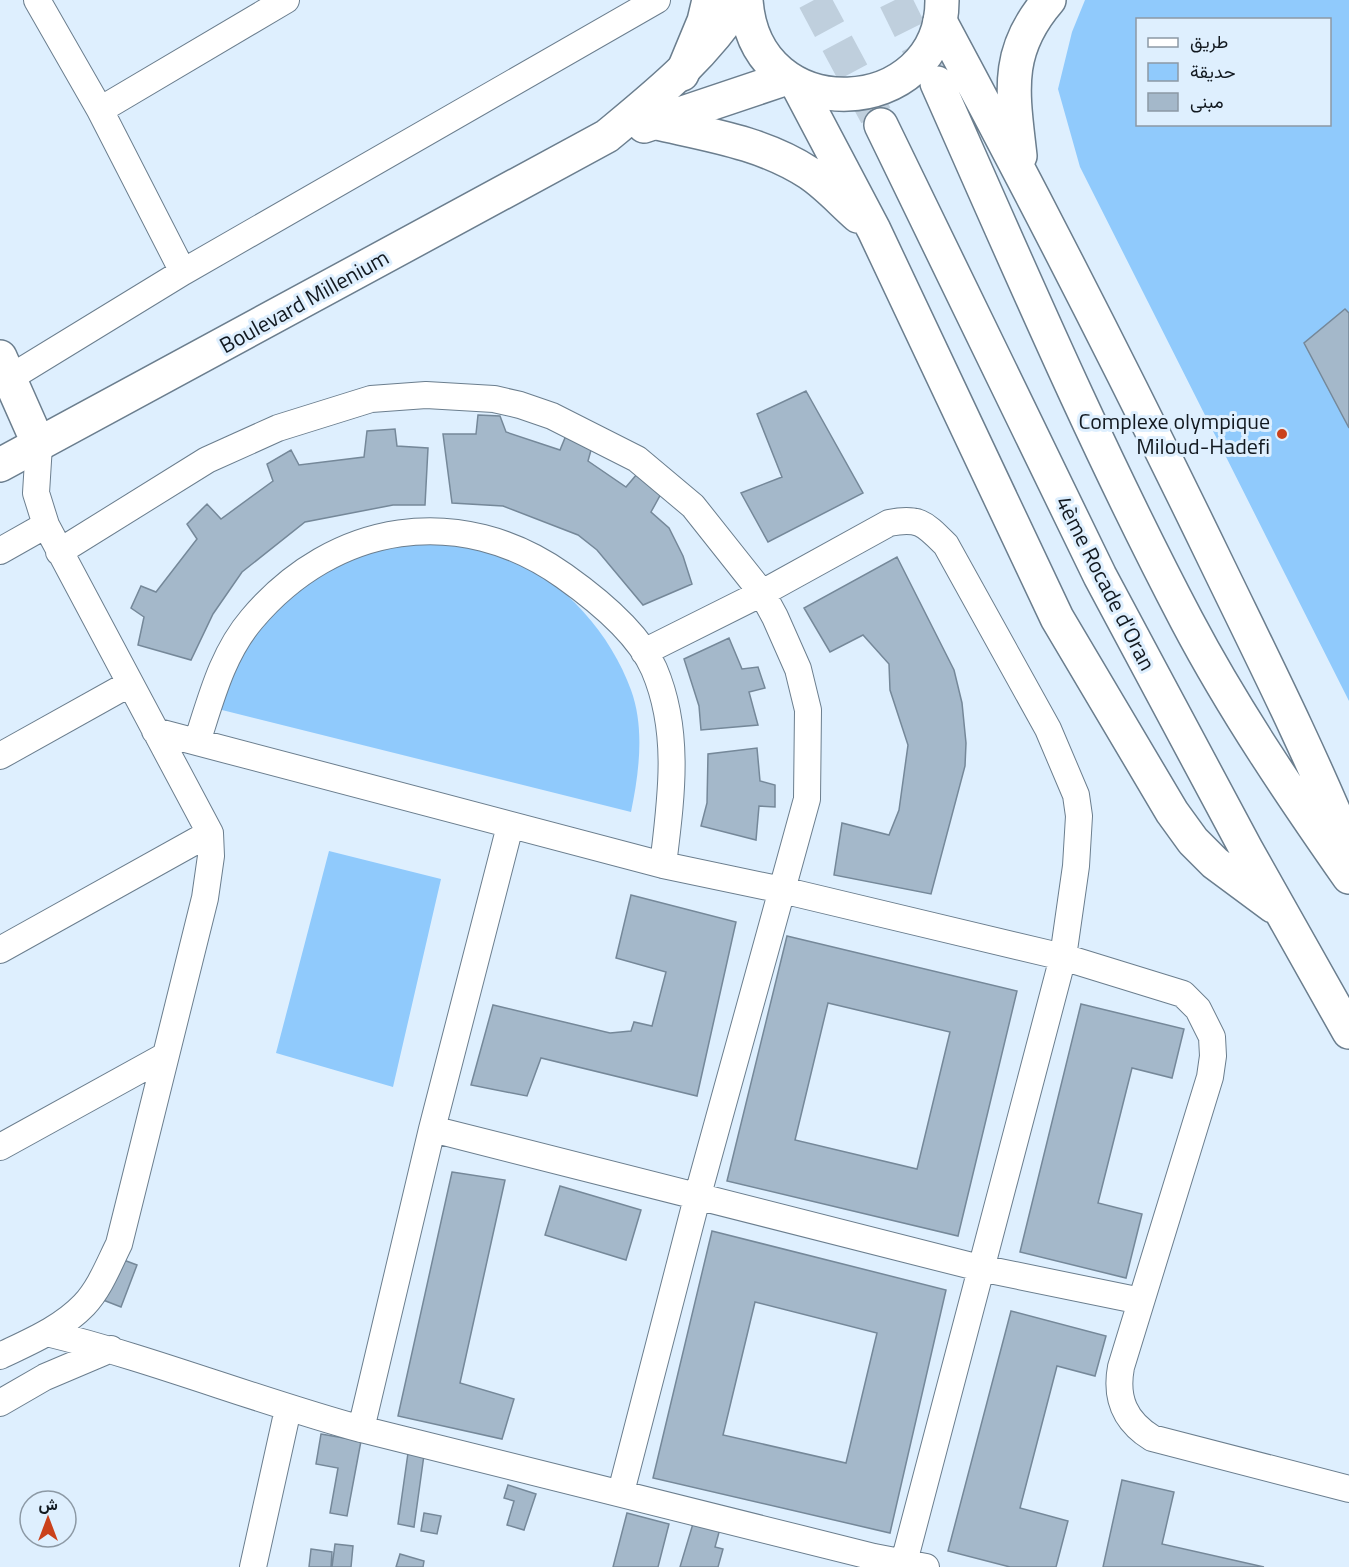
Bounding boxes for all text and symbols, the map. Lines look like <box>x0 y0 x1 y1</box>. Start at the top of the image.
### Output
legend <box>1136 18 1331 126</box>
text: طريق <box>1190 28 1228 55</box>
text: حديقة <box>1190 58 1236 85</box>
text: مبنى <box>1190 88 1224 115</box>
street label: Boulevard Millenium <box>213 240 395 362</box>
place label: Complexe olympique Miloud-Hadefi <box>1078 404 1270 463</box>
marker: Complexe olympique Miloud-Hadefi <box>1275 427 1289 441</box>
street label: 4ème Rocade d'Oran <box>1047 490 1165 676</box>
north arrow <box>18 1489 78 1549</box>
text: ش <box>38 1492 58 1516</box>

